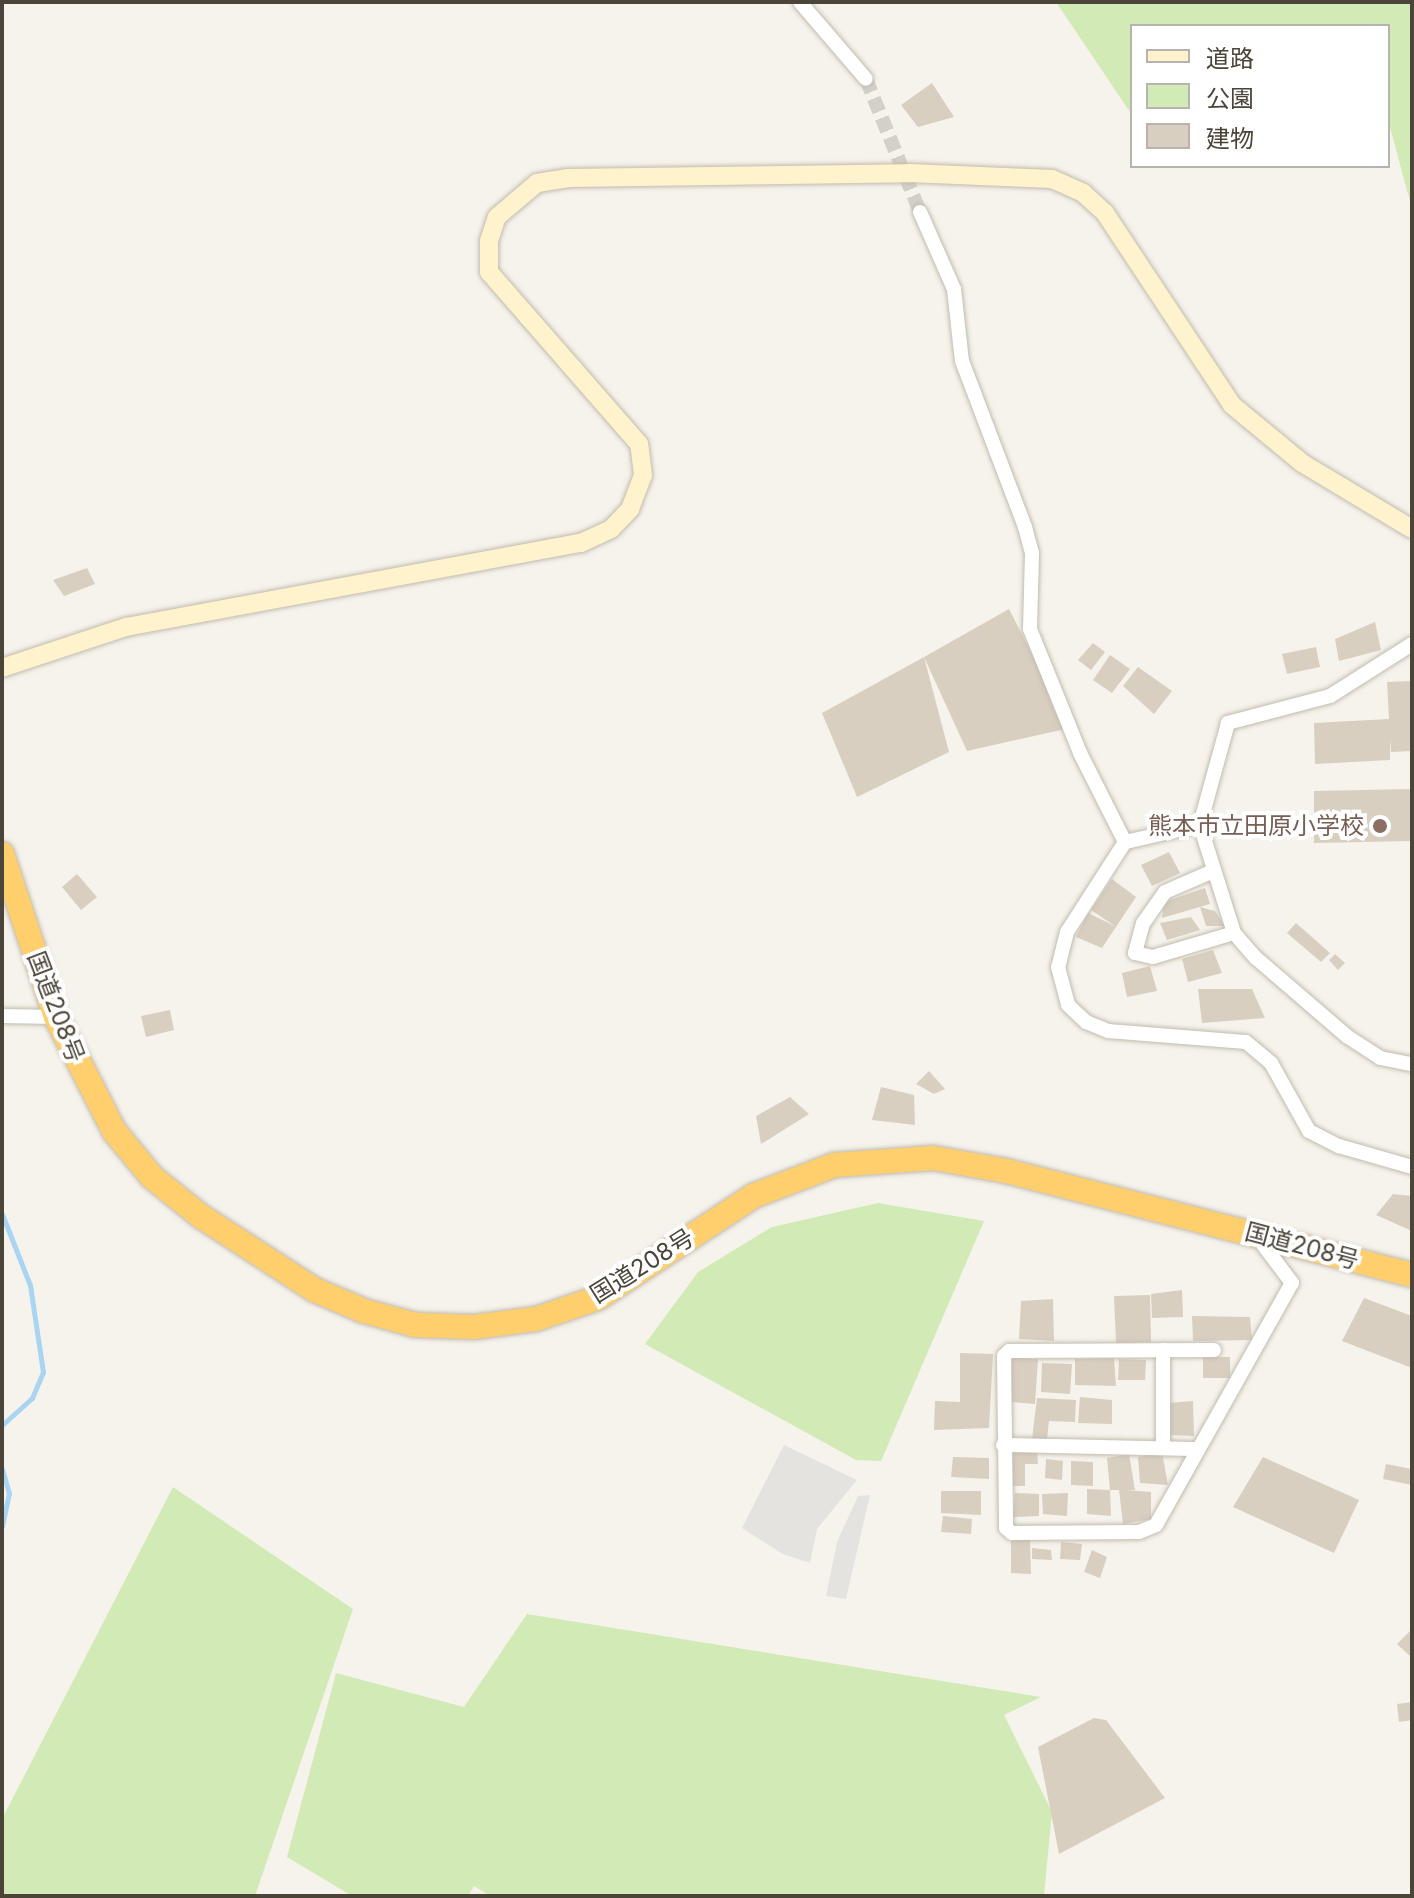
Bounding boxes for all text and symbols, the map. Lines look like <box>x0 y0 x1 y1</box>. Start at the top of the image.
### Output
legend <box>1130 24 1390 168</box>
text: 道路 <box>1206 44 1254 73</box>
text: 公園 <box>1206 84 1254 113</box>
text: 建物 <box>1206 124 1254 153</box>
place label: 熊本市立田原小学校 <box>1148 812 1364 840</box>
marker: 熊本市立田原小学校 <box>1371 817 1389 835</box>
street label: 国道208号 <box>22 947 90 1067</box>
street label: 国道208号 <box>1242 1217 1362 1275</box>
street label: 国道208号 <box>585 1223 699 1309</box>

